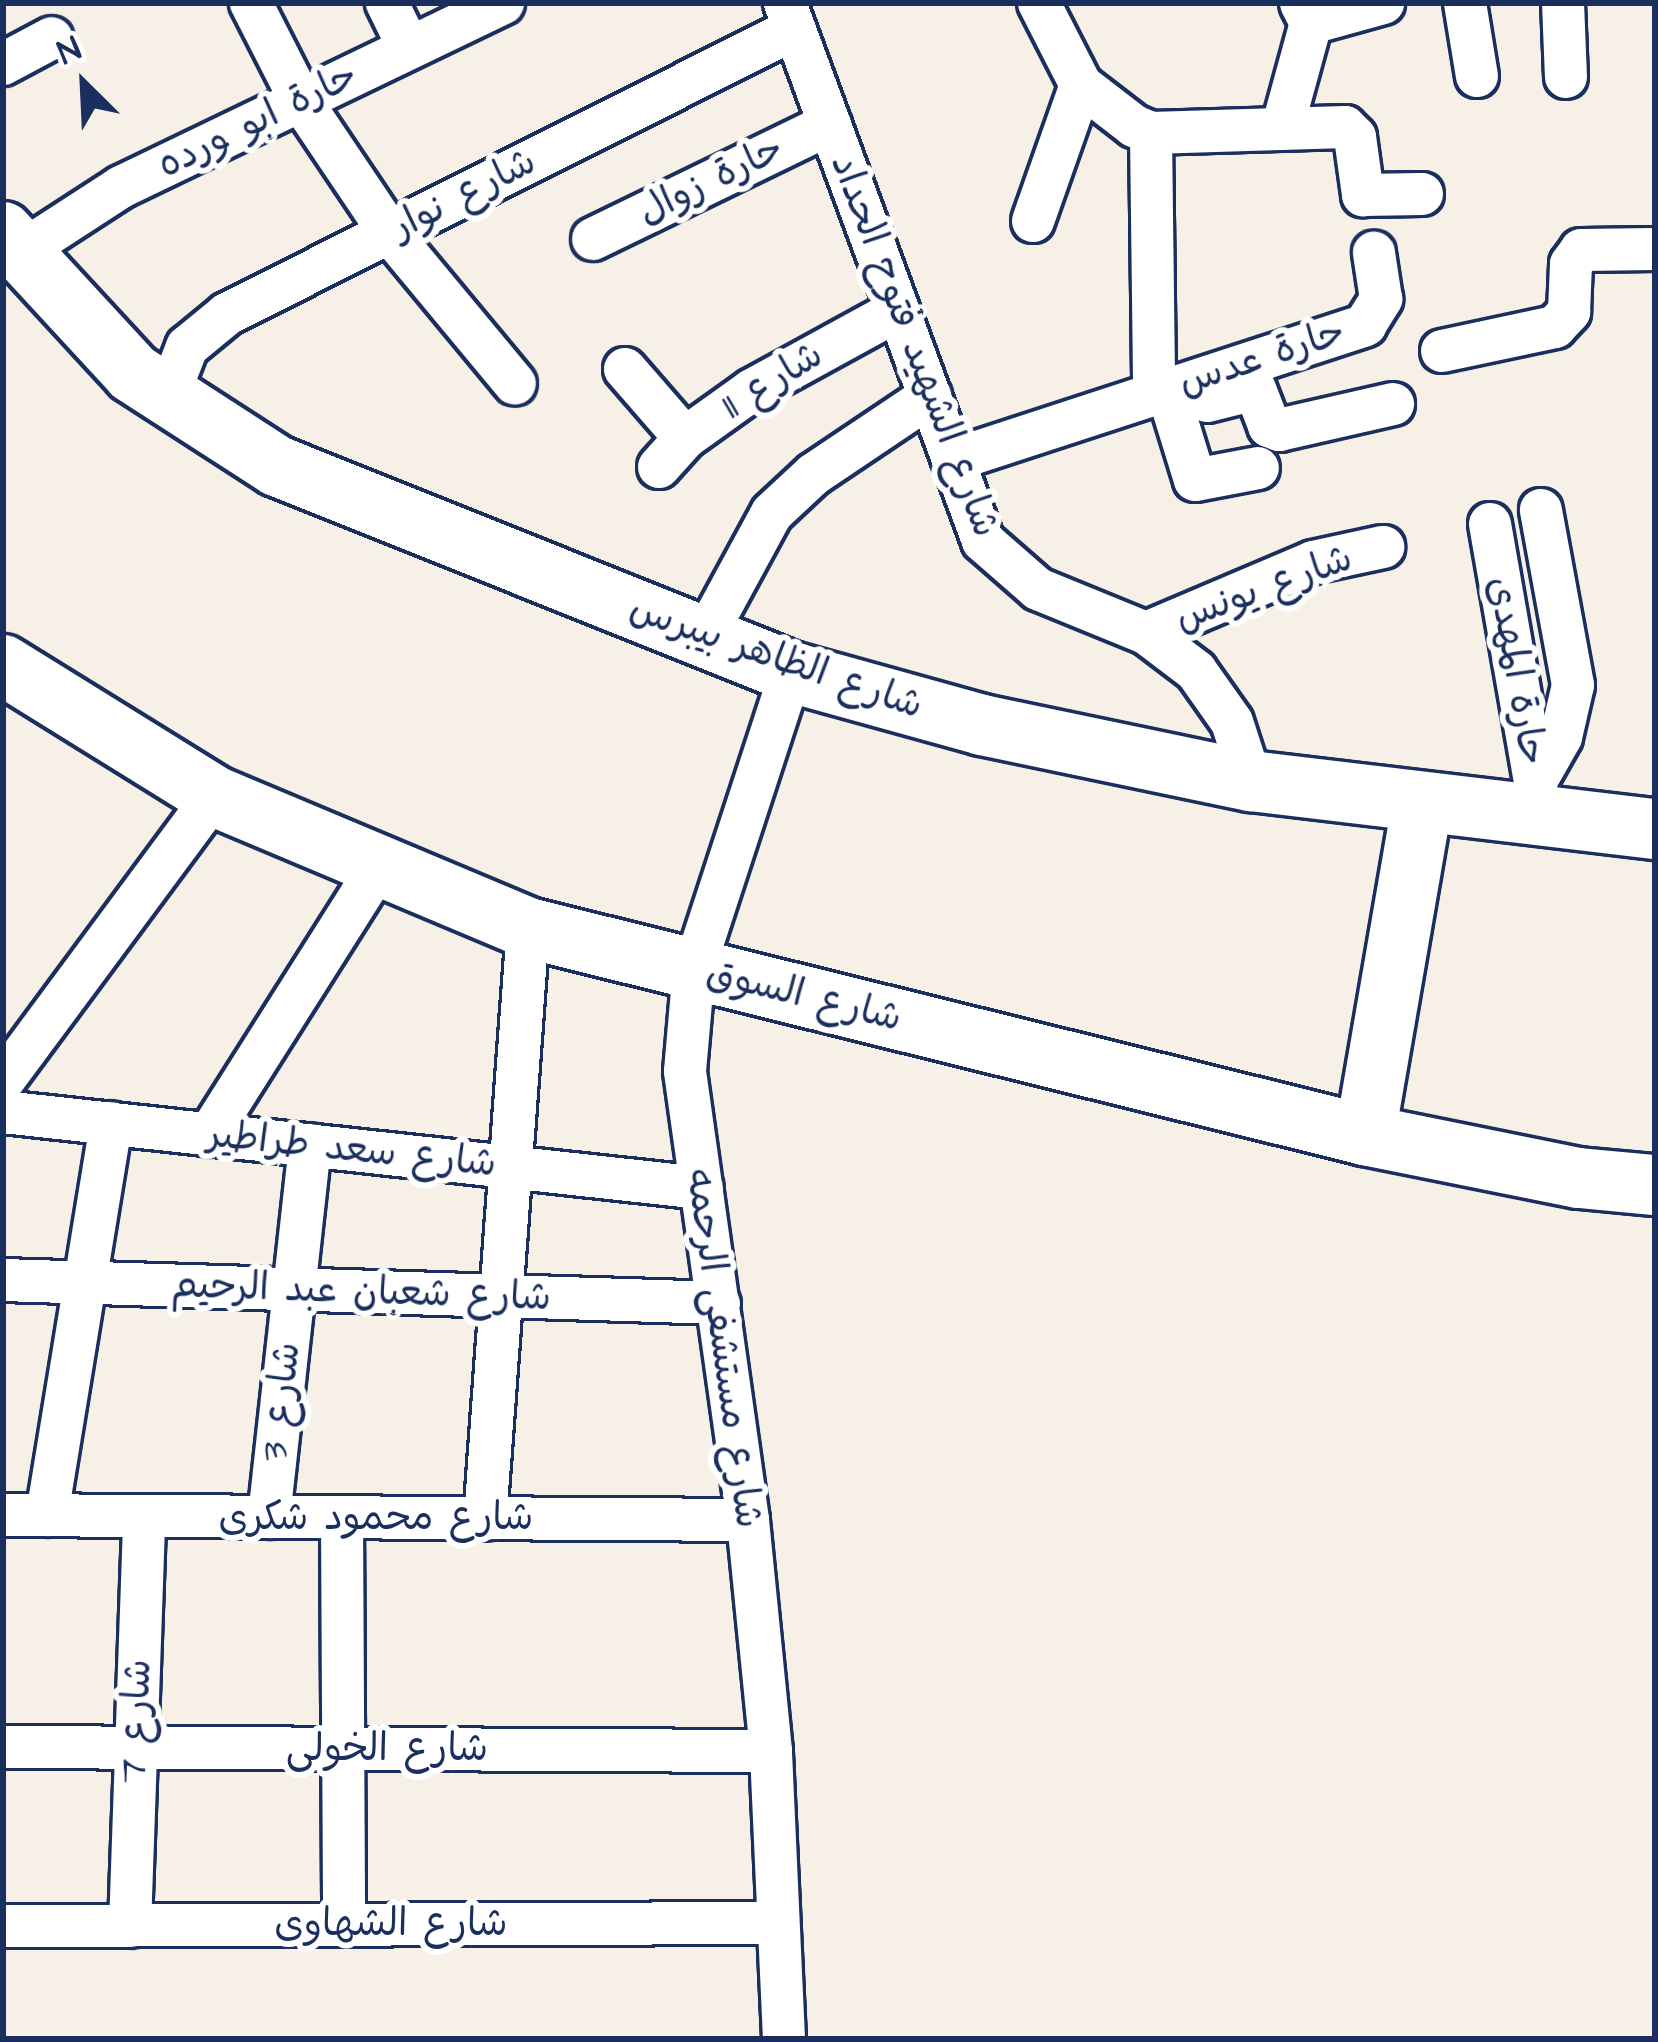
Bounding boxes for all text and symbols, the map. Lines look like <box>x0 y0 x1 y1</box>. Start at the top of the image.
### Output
north arrow <box>24 24 144 144</box>
text: N <box>51 26 88 76</box>
street label: حارة ابو ورده <box>150 53 366 189</box>
street label: حارة زوال <box>631 126 791 236</box>
street label: شارع نوار <box>384 139 544 251</box>
street label: شارع الشهيد فتوح الحداد <box>819 148 1009 544</box>
street label: حارة عدس <box>1173 309 1351 407</box>
street label: شارع 11 <box>714 332 832 430</box>
street label: شارع يونس <box>1169 535 1359 643</box>
street label: حارة المهدى <box>1476 573 1556 769</box>
street label: شارع الظاهر بيبرس <box>623 586 929 730</box>
street label: شارع السوق <box>702 949 906 1043</box>
street label: شارع سعد طراطير <box>206 1112 498 1188</box>
street label: شارع مستشفى الرحمه <box>675 1165 771 1531</box>
street label: شارع شعبان عبد الرحيم <box>170 1262 552 1322</box>
street label: شارع 3 <box>252 1340 312 1464</box>
street label: شارع محمود شكرى <box>219 1495 533 1541</box>
street label: شارع 7 <box>111 1658 163 1784</box>
street label: شارع الخولى <box>286 1726 488 1772</box>
street label: شارع الشهاوى <box>274 1901 508 1947</box>

